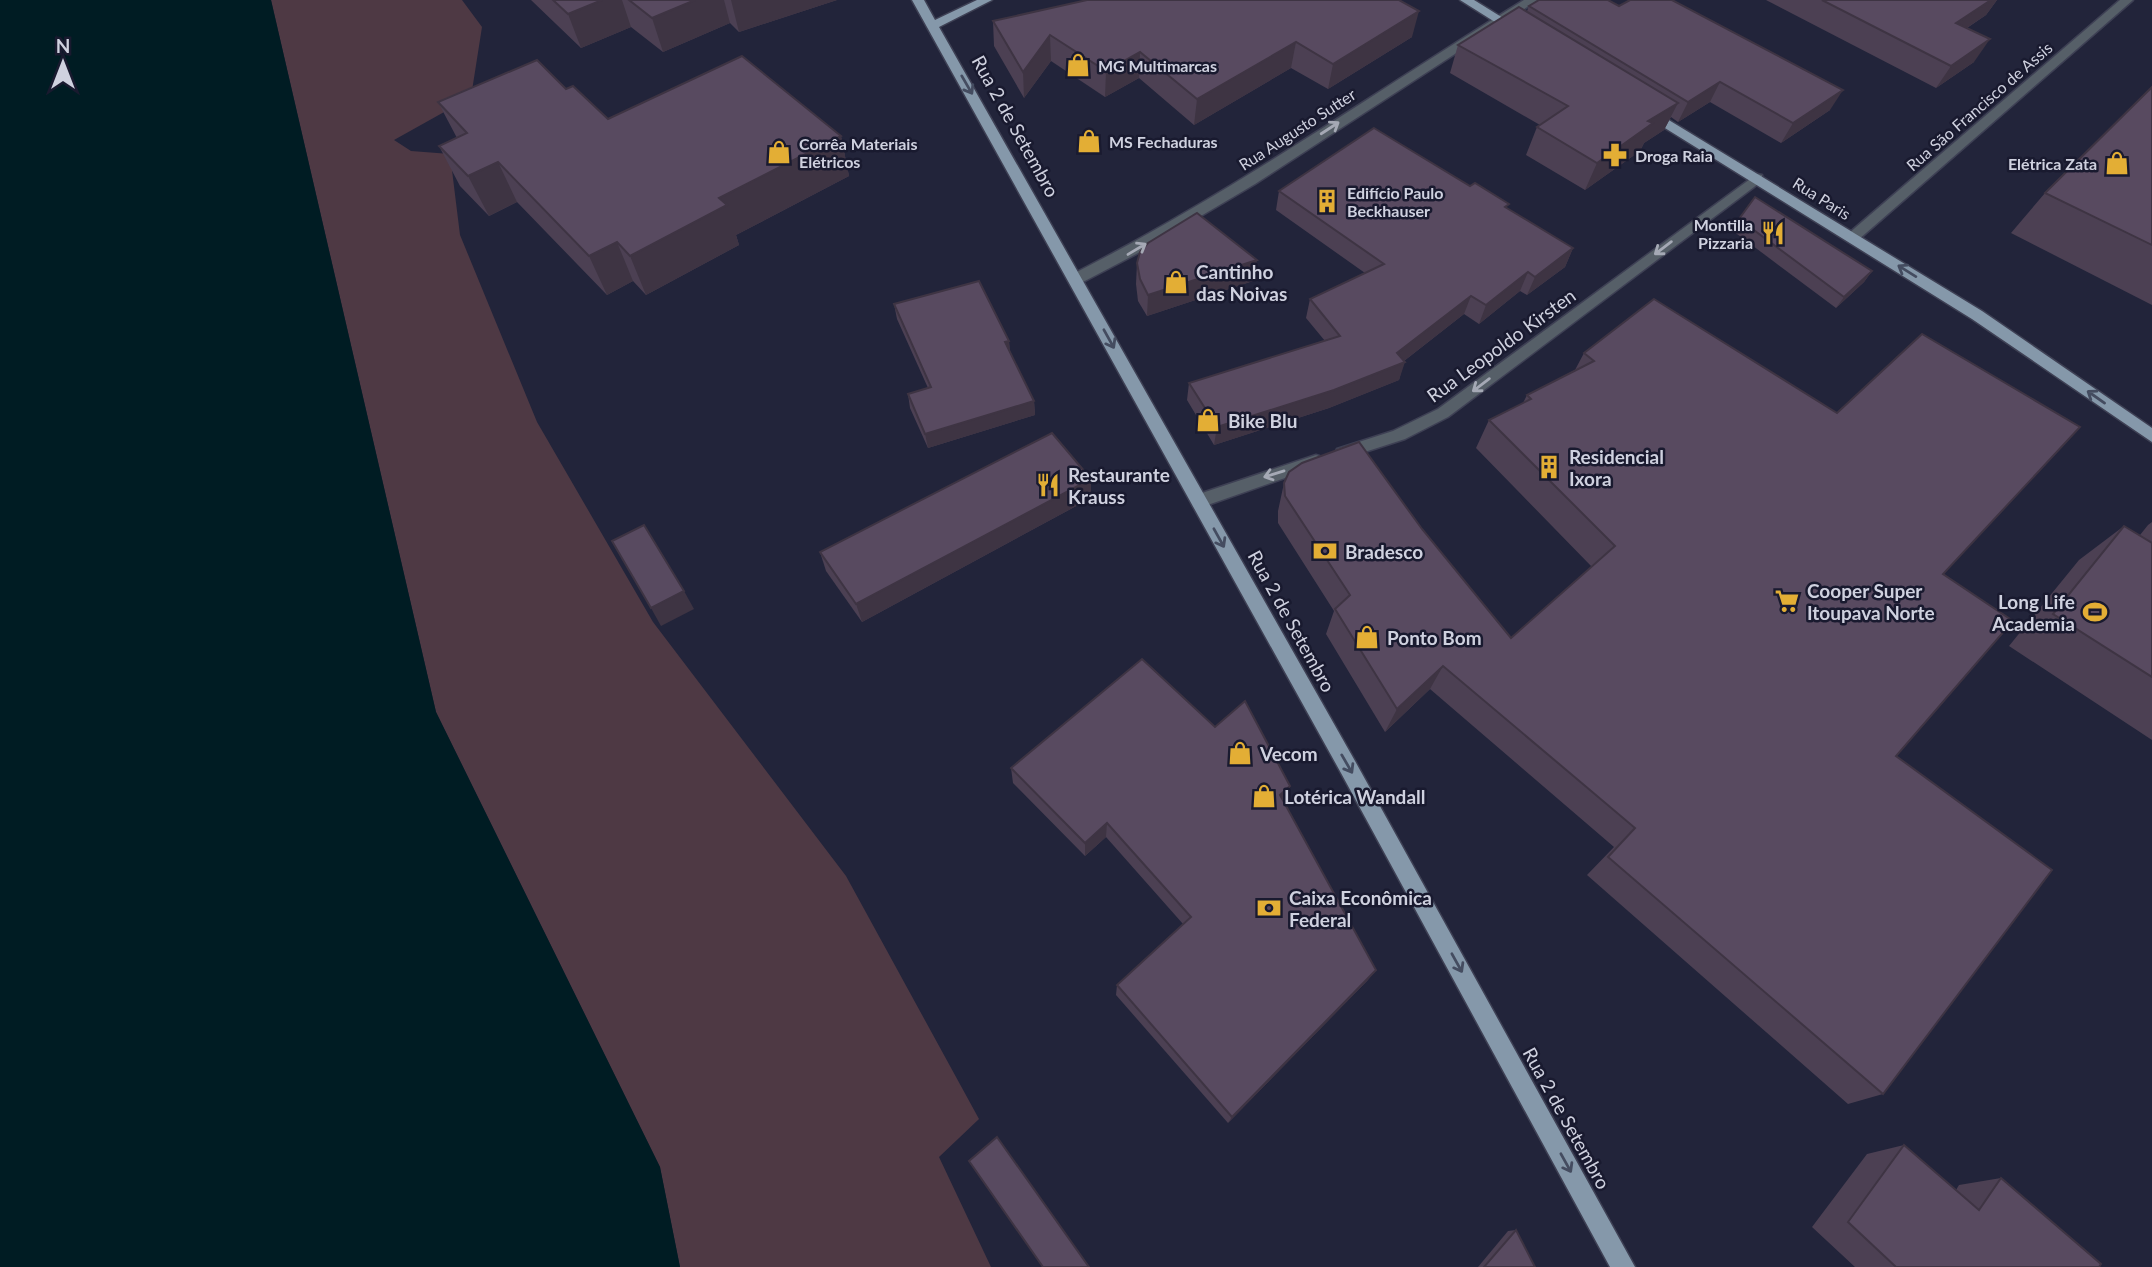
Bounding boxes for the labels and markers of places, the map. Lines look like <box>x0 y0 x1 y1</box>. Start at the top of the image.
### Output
shop icon: MG Multimarcas <box>1064 51 1092 79</box>
place label: MG Multimarcas <box>1098 56 1217 75</box>
shop icon: MS Fechaduras <box>1075 127 1103 155</box>
place label: MS Fechaduras <box>1109 132 1218 151</box>
place label: Corrêa Materiais Elétricos <box>799 134 917 171</box>
shop icon: Corrêa Materiais Elétricos <box>765 138 793 166</box>
pharmacy icon: Droga Raia <box>1601 141 1629 169</box>
place label: Droga Raia <box>1635 146 1713 165</box>
shop icon: Elétrica Zata <box>2103 149 2131 177</box>
place label: Elétrica Zata <box>2008 154 2097 173</box>
place label: Edifício Paulo Beckhauser <box>1347 183 1444 220</box>
building icon: Edifício Paulo Beckhauser <box>1313 187 1341 215</box>
place label: Montilla Pizzaria <box>1694 215 1753 252</box>
restaurant icon: Montilla Pizzaria <box>1759 219 1787 247</box>
place label: Cantinho das Noivas <box>1196 260 1287 305</box>
shop icon: Cantinho das Noivas <box>1162 268 1190 296</box>
shop icon: Bike Blu <box>1194 406 1222 434</box>
place label: Bike Blu <box>1228 409 1297 432</box>
place label: Residencial Ixora <box>1569 445 1664 490</box>
building icon: Residencial Ixora <box>1535 453 1563 481</box>
place label: Restaurante Krauss <box>1068 463 1170 508</box>
restaurant icon: Restaurante Krauss <box>1034 471 1062 499</box>
bank icon: Bradesco <box>1311 537 1339 565</box>
place label: Bradesco <box>1345 540 1423 563</box>
place label: Cooper Super Itoupava Norte <box>1807 579 1935 624</box>
supermarket icon: Cooper Super Itoupava Norte <box>1773 587 1801 615</box>
place label: Long Life Academia <box>1991 590 2075 635</box>
sports icon: Long Life Academia <box>2081 598 2109 626</box>
shop icon: Ponto Bom <box>1353 623 1381 651</box>
place label: Ponto Bom <box>1387 626 1482 649</box>
shop icon: Vecom <box>1226 739 1254 767</box>
place label: Vecom <box>1259 742 1318 765</box>
shop icon: Lotérica Wandall <box>1250 782 1278 810</box>
place label: Lotérica Wandall <box>1284 785 1425 808</box>
place label: Caixa Econômica Federal <box>1289 886 1432 931</box>
bank icon: Caixa Econômica Federal <box>1255 894 1283 922</box>

